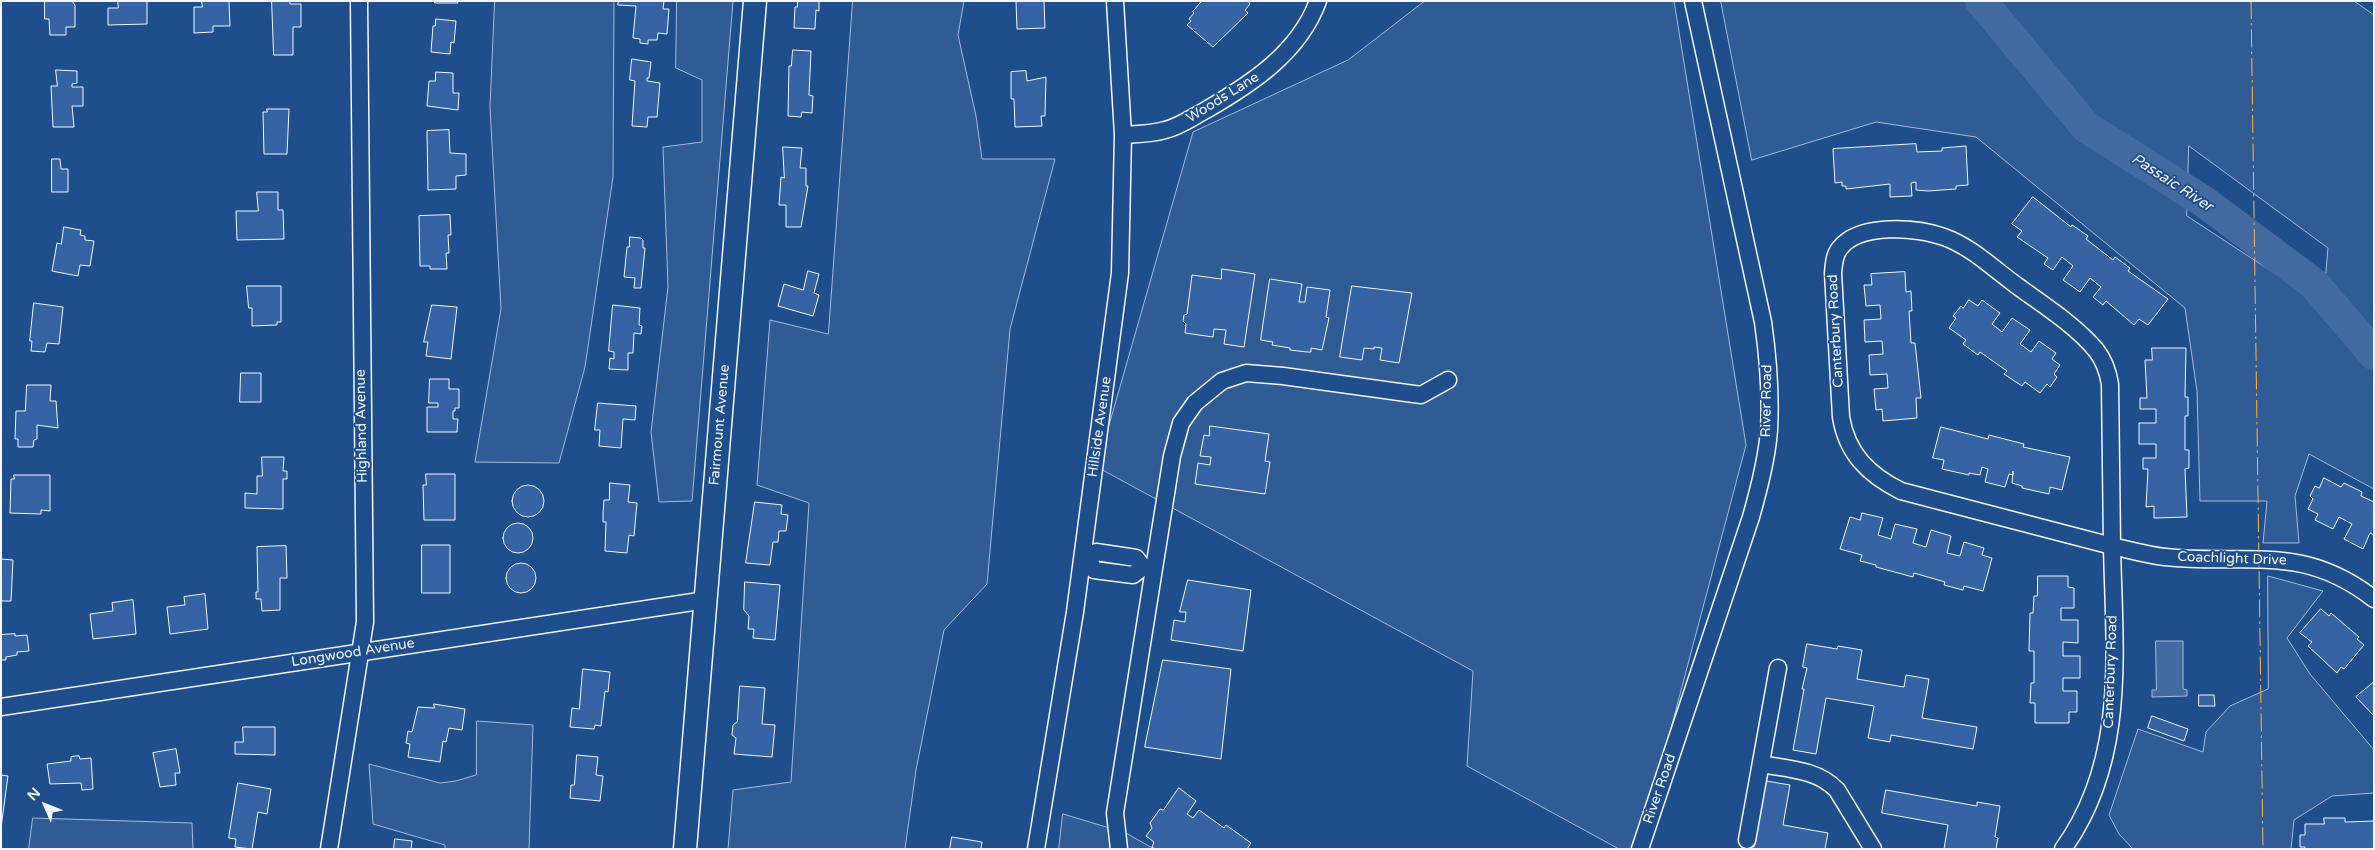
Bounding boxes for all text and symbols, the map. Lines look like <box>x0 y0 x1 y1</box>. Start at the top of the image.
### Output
street label: Woods Lane <box>1184 69 1262 127</box>
water label: Passaic River <box>2128 150 2216 216</box>
street label: Canterbury Road <box>1825 274 1847 388</box>
street label: Fairmount Avenue <box>706 364 734 486</box>
street label: River Road <box>1758 364 1776 438</box>
street label: Highland Avenue <box>353 369 371 483</box>
street label: Hillside Avenue <box>1085 376 1115 478</box>
street label: Coachlight Drive <box>2177 549 2287 569</box>
street label: Canterbury Road <box>2101 615 2121 729</box>
street label: Longwood Avenue <box>290 635 416 671</box>
street label: River Road <box>1640 752 1680 826</box>
north arrow <box>20 780 70 830</box>
text: N <box>24 784 44 804</box>

